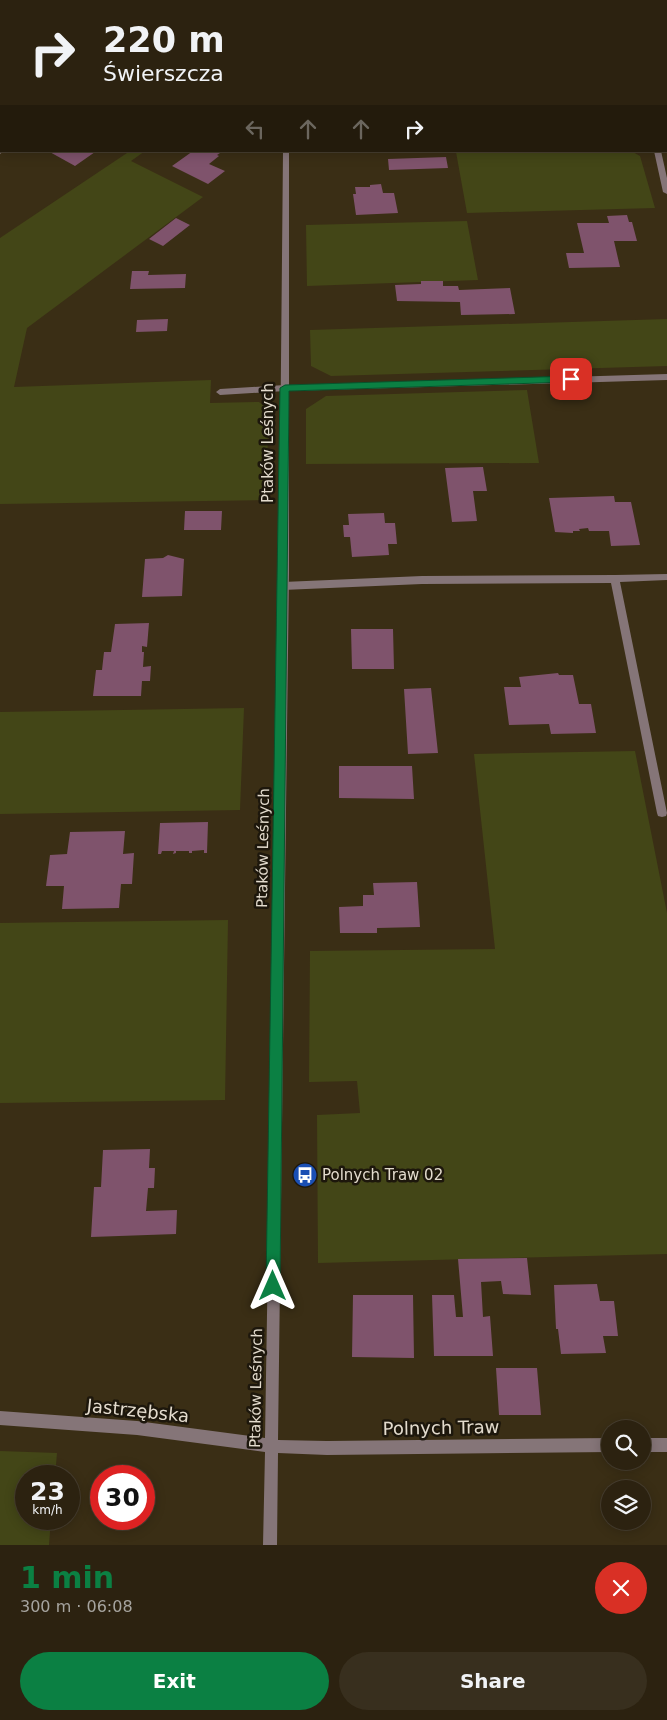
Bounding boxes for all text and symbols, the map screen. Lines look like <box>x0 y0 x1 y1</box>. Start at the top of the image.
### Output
icon: right <box>20 20 85 85</box>
text: 220 m <box>103 20 225 60</box>
text: Świerszcza <box>103 61 224 86</box>
icon: left <box>241 115 269 143</box>
icon: ahead <box>294 115 322 143</box>
icon: ahead <box>347 115 375 143</box>
icon: right <box>400 115 428 143</box>
pin <box>550 358 592 400</box>
icon: arrive <box>557 365 585 393</box>
street label: Ptaków Leśnych <box>259 383 277 503</box>
street label: Ptaków Leśnych <box>253 788 273 908</box>
bus stop icon: Polnych Traw 02 <box>292 1162 318 1188</box>
place label: Polnych Traw 02 <box>322 1166 443 1184</box>
position arrow <box>246 1259 298 1311</box>
street label: Ptaków Leśnych <box>246 1328 266 1448</box>
street label: Jastrzębska <box>85 1395 190 1426</box>
street label: Polnych Traw <box>382 1416 500 1439</box>
map controls <box>601 1420 651 1530</box>
button: search <box>601 1420 651 1470</box>
speed limit sign: 30 <box>90 1465 155 1530</box>
text: 23 <box>30 1477 65 1506</box>
button: layers <box>601 1480 651 1530</box>
text: km/h <box>32 1503 63 1517</box>
text: 1 min <box>20 1560 114 1595</box>
button: close <box>595 1562 647 1614</box>
text: 300 m · 06:08 <box>20 1597 133 1616</box>
button: Exit <box>20 1652 329 1710</box>
button: Share <box>339 1652 647 1710</box>

